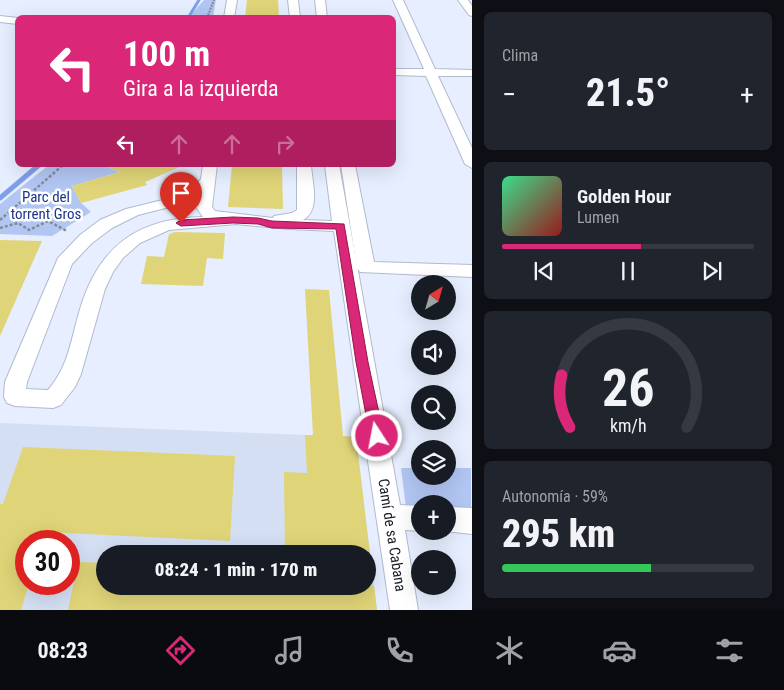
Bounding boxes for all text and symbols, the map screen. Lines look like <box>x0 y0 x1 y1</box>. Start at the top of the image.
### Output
text: 100 m <box>123 34 210 75</box>
icon: left <box>40 35 105 100</box>
text: Clima <box>502 46 538 65</box>
text: 21.5° <box>586 71 670 115</box>
text: Gira a la izquierda <box>123 76 279 101</box>
text: − <box>502 78 516 111</box>
text: + <box>740 78 754 111</box>
icon: left <box>112 130 140 158</box>
icon: ahead <box>165 130 193 158</box>
icon: ahead <box>218 130 246 158</box>
icon: right <box>271 130 299 158</box>
pin <box>160 172 202 223</box>
icon: arrive <box>167 179 195 207</box>
text: Golden Hour <box>577 185 671 208</box>
park label: Parc del torrent Gros <box>11 188 81 223</box>
text: Lumen <box>577 208 619 227</box>
icon: previous <box>530 257 558 285</box>
icon: pause <box>614 257 642 285</box>
icon: next <box>698 257 726 285</box>
north arrow <box>411 275 456 320</box>
map controls <box>411 275 456 595</box>
button: sound <box>411 330 456 375</box>
text: 26 <box>602 358 654 419</box>
button: search <box>411 385 456 430</box>
position arrow <box>350 409 402 461</box>
text: km/h <box>610 415 646 436</box>
button: layers <box>411 440 456 485</box>
street label: Camí de sa Cabana <box>374 477 410 593</box>
text: Autonomía · 59% <box>502 487 608 506</box>
button: + <box>411 495 456 540</box>
text: 295 km <box>502 512 615 556</box>
speed limit sign: 30 <box>15 530 80 595</box>
button: − <box>411 550 456 595</box>
text: 08:24 · 1 min · 170 m <box>155 558 317 581</box>
icon: directions <box>163 633 198 668</box>
icon: music <box>272 633 307 668</box>
icon: phone <box>382 633 417 668</box>
icon: climate <box>492 633 527 668</box>
icon: car <box>602 633 637 668</box>
icon: filters <box>712 633 747 668</box>
text: 08:23 <box>37 638 88 663</box>

